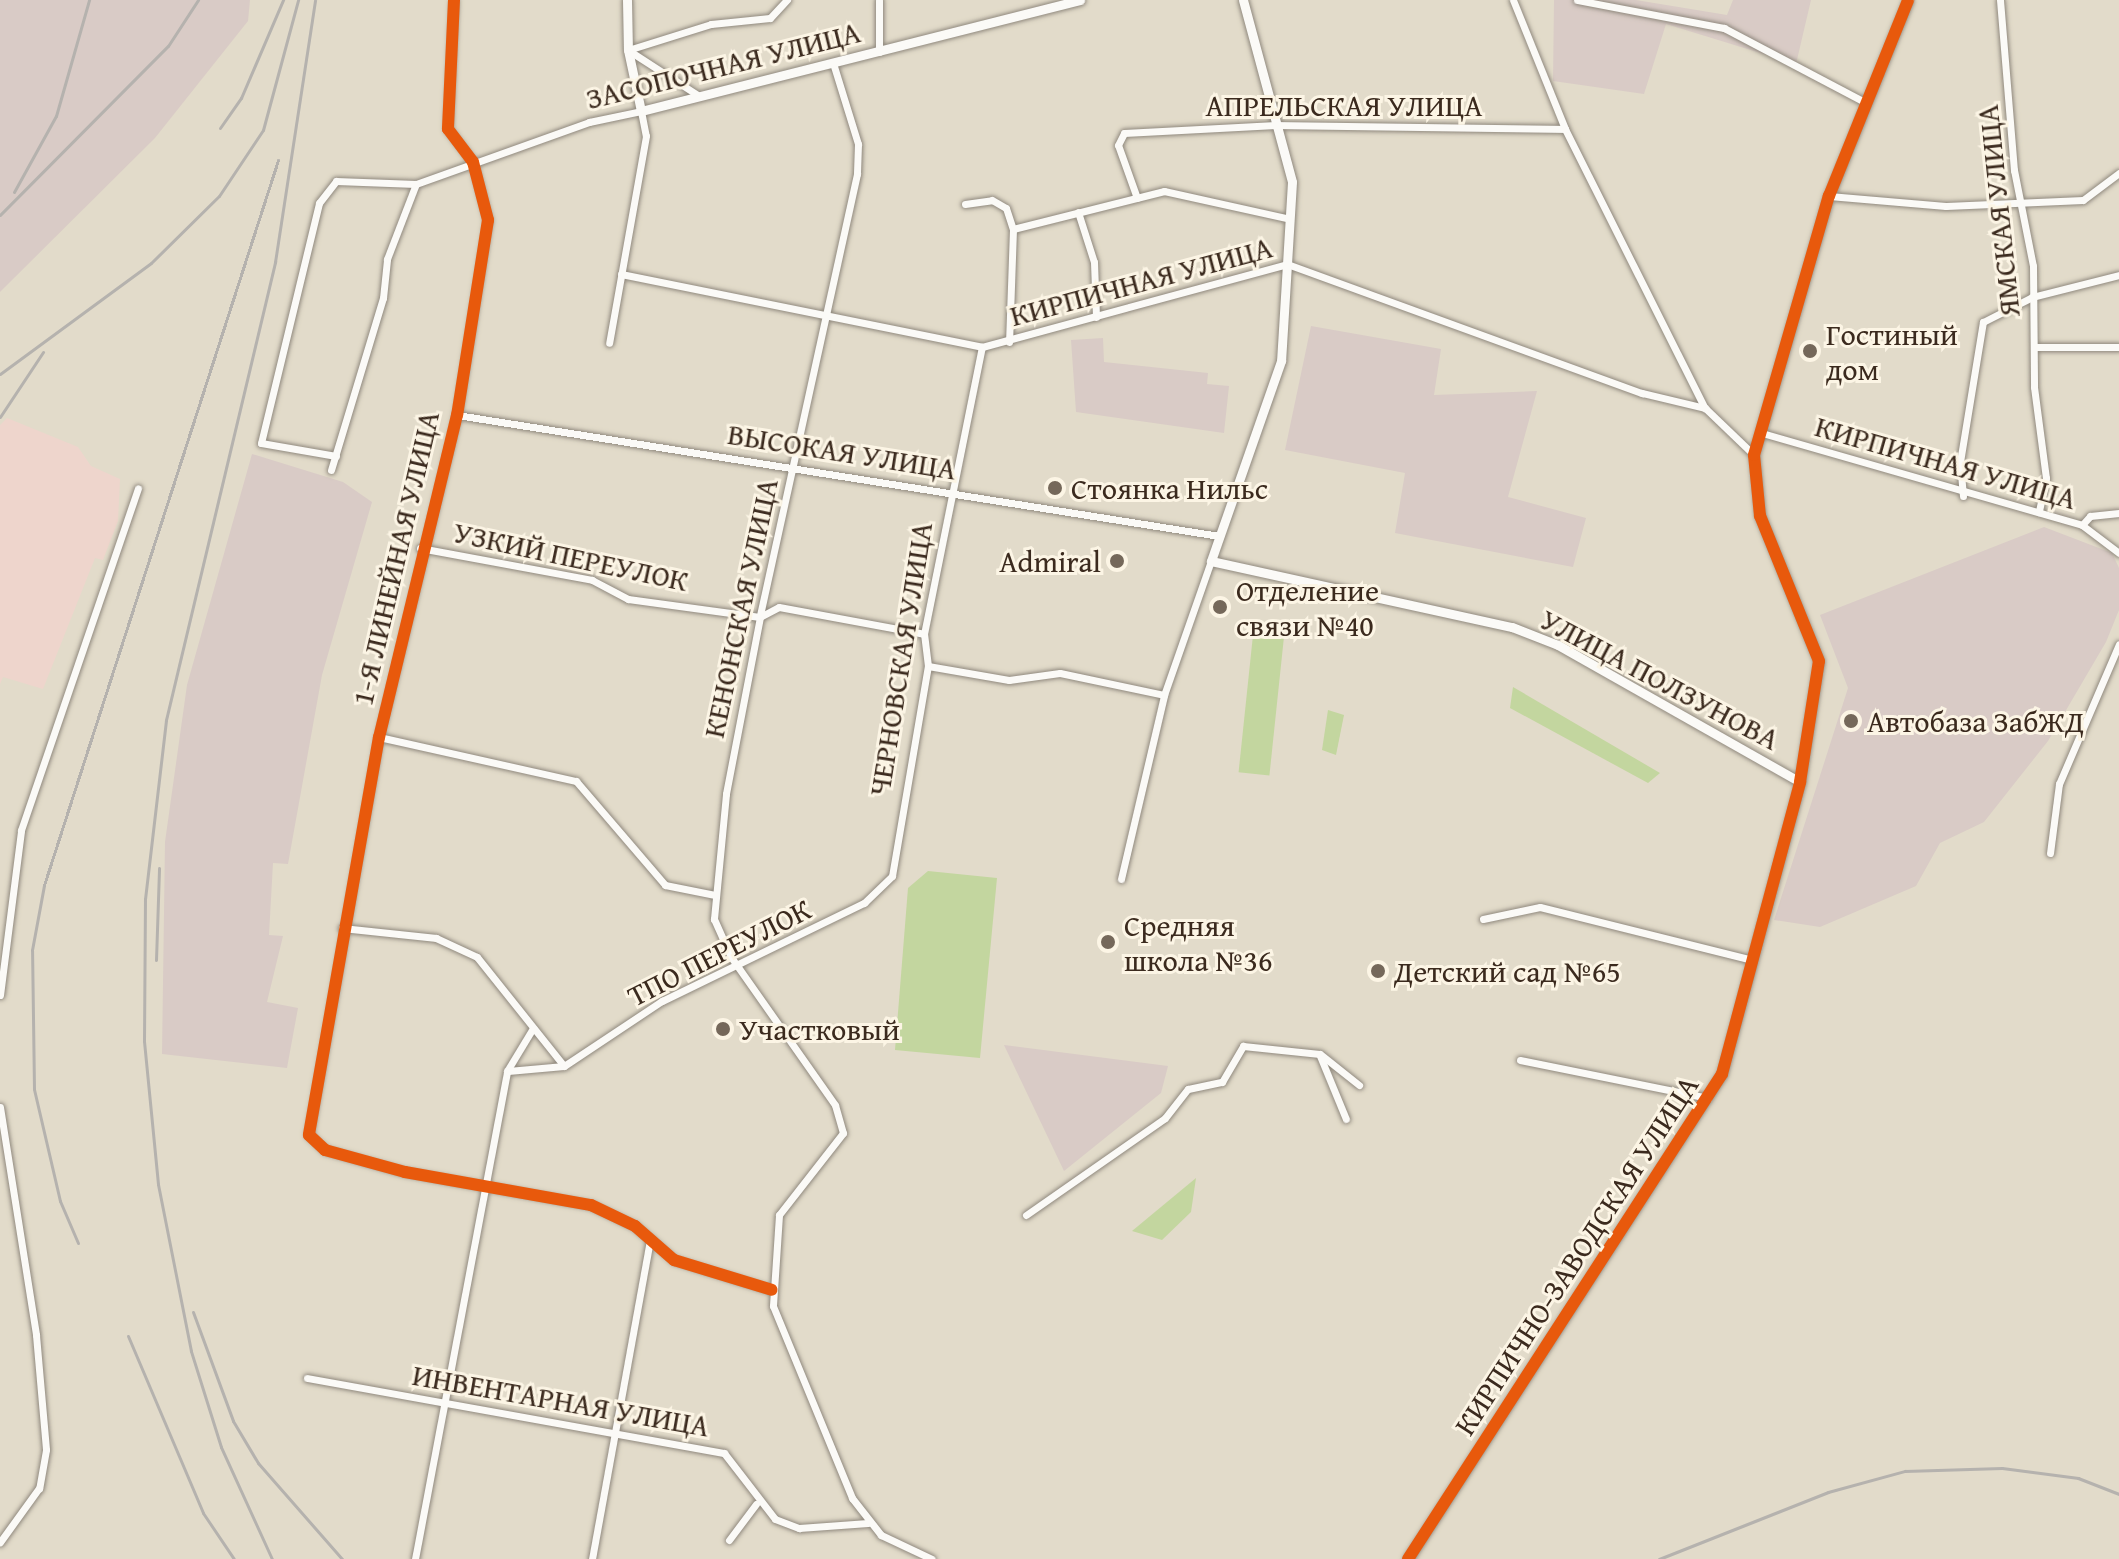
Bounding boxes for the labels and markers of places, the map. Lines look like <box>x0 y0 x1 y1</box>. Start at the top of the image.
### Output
place label: Гостиный дом <box>1826 316 1958 386</box>
marker: Гостиный дом <box>1801 342 1819 360</box>
place label: Стоянка Нильс <box>1071 470 1268 506</box>
marker: Стоянка Нильс <box>1046 479 1064 497</box>
place label: Admiral <box>999 543 1101 579</box>
marker: Admiral <box>1108 552 1126 570</box>
place label: Отделение связи №40 <box>1236 572 1379 642</box>
marker: Отделение связи №40 <box>1211 598 1229 616</box>
place label: Автобаза ЗабЖД <box>1867 703 2084 739</box>
marker: Автобаза ЗабЖД <box>1842 712 1860 730</box>
place label: Средняя школа №36 <box>1124 907 1272 978</box>
marker: Средняя школа №36 <box>1099 933 1117 951</box>
place label: Детский сад №65 <box>1394 953 1621 989</box>
marker: Детский сад №65 <box>1369 962 1387 980</box>
place label: Участковый <box>739 1011 900 1047</box>
marker: Участковый <box>714 1020 732 1038</box>

